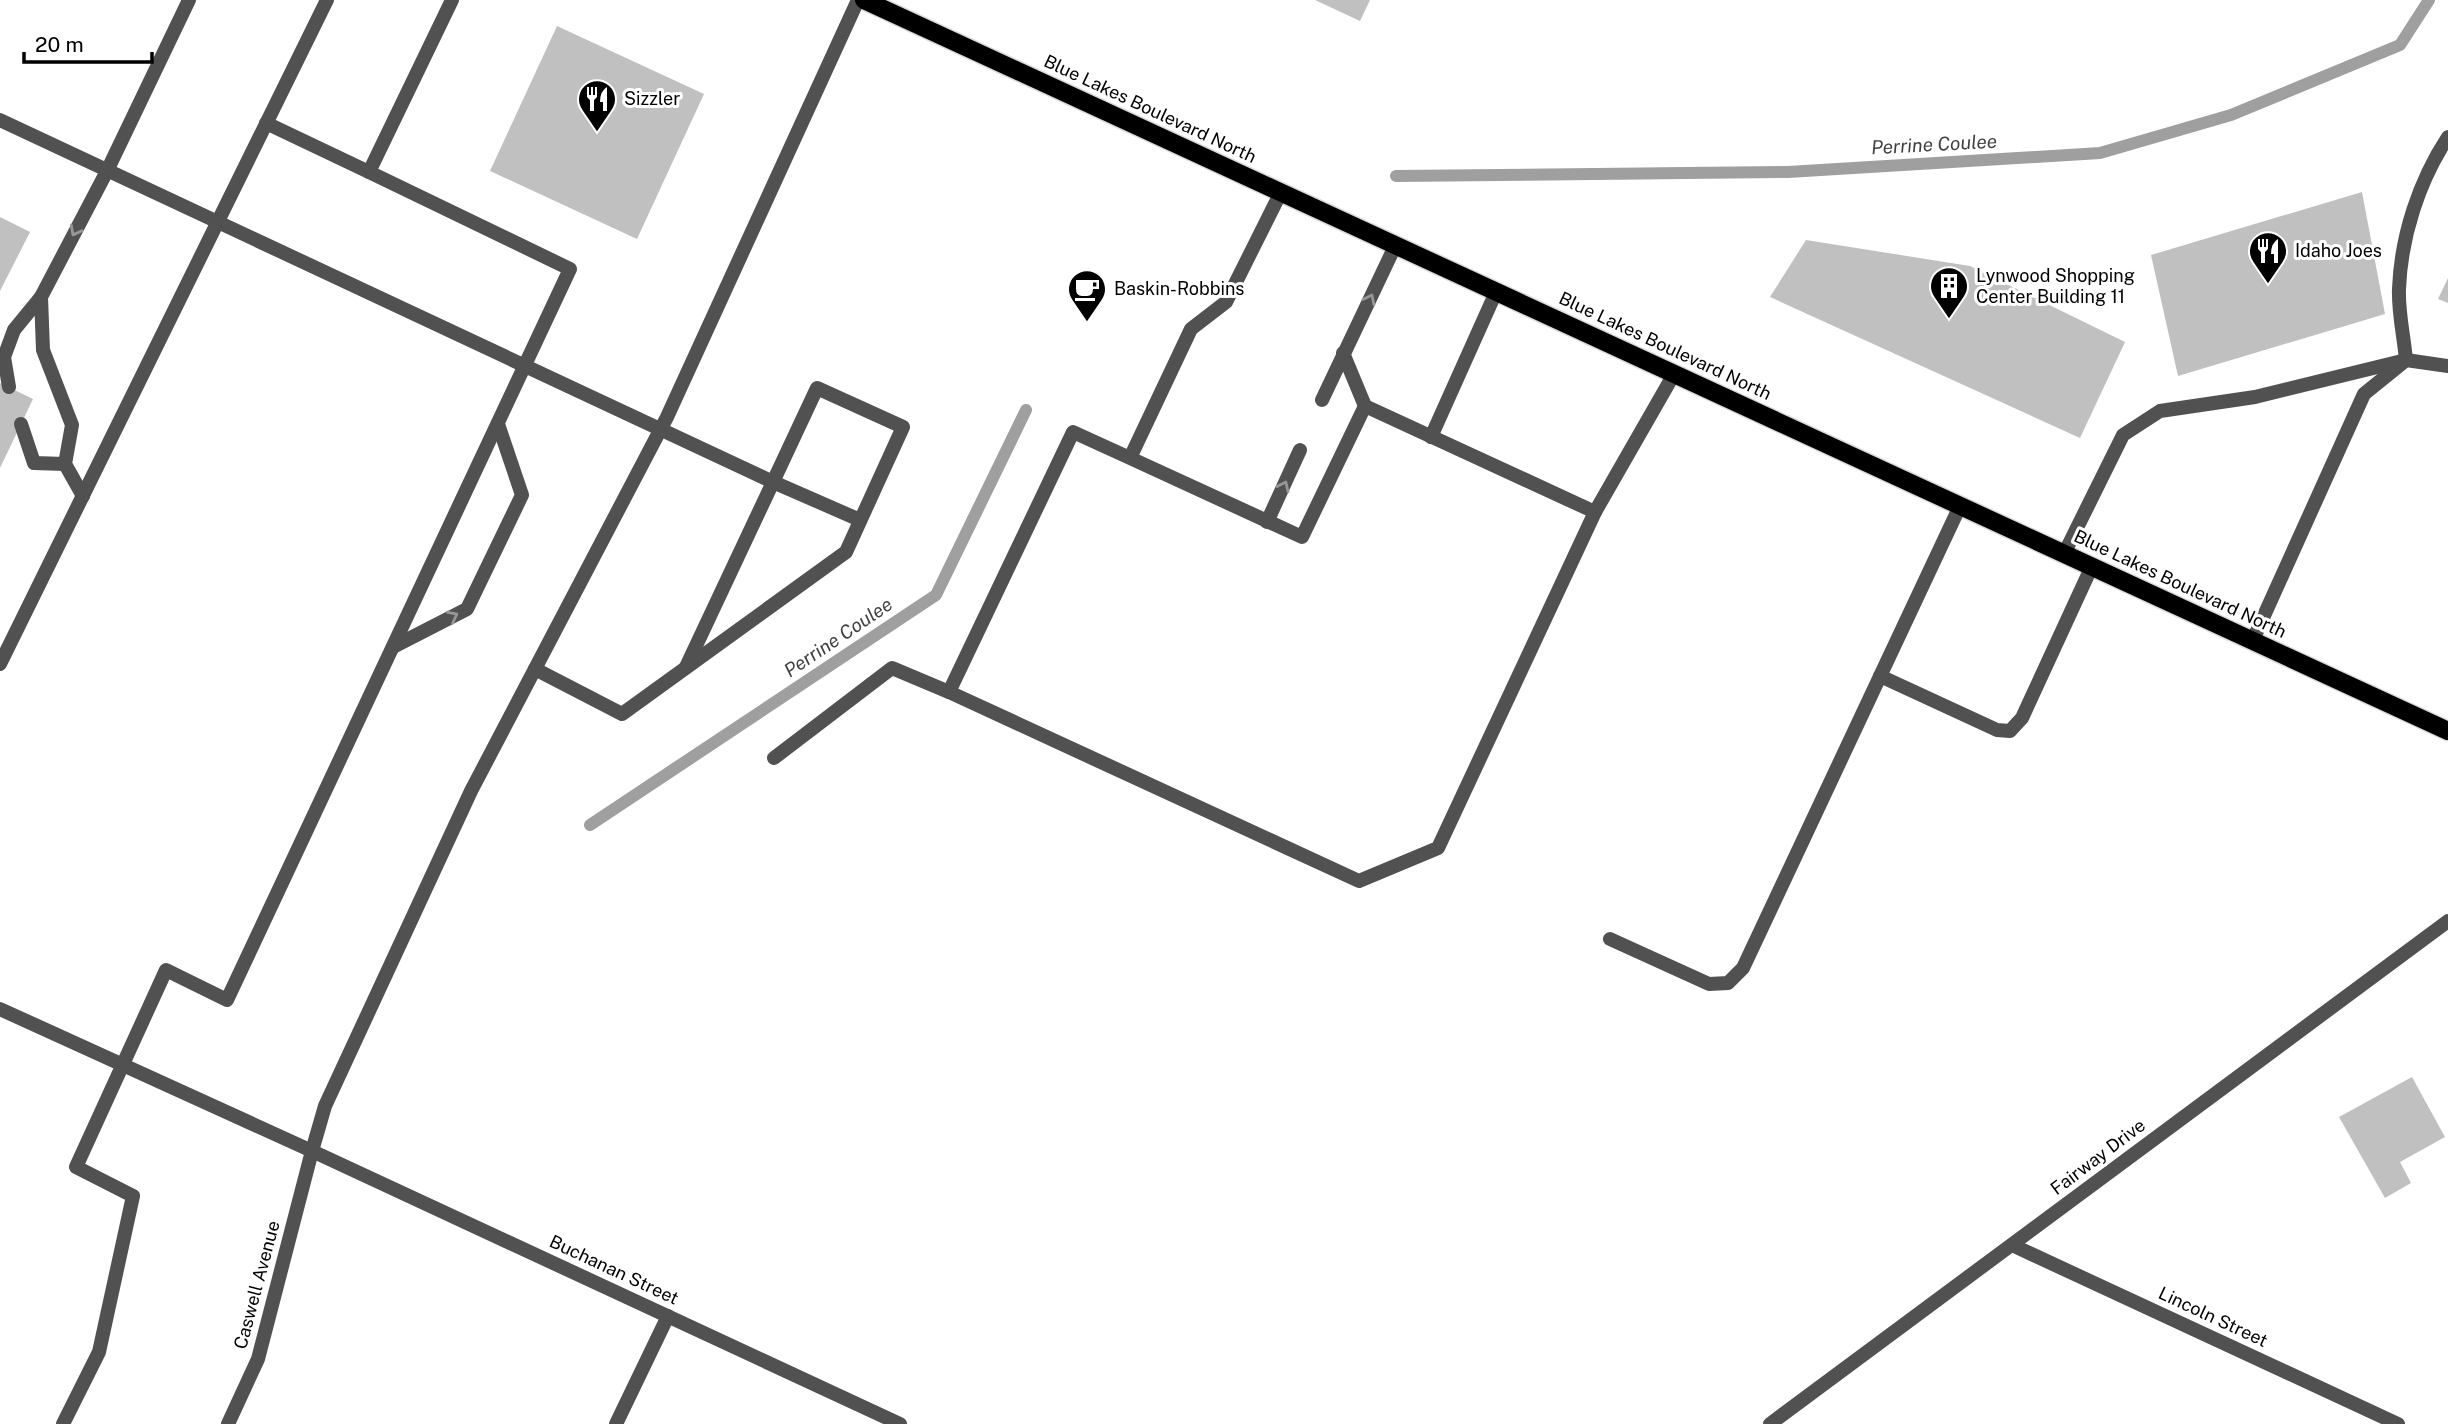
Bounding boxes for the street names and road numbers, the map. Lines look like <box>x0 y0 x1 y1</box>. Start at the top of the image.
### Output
street label: Blue Lakes Boulevard North <box>1041 50 1260 167</box>
street label: Blue Lakes Boulevard North <box>1556 287 1775 404</box>
street label: Blue Lakes Boulevard North <box>2071 525 2290 642</box>
street label: Fairway Drive <box>2046 1114 2149 1199</box>
street label: Caswell Avenue <box>229 1218 284 1351</box>
street label: Buchanan Street <box>546 1230 682 1309</box>
street label: Lincoln Street <box>2155 1282 2271 1351</box>

